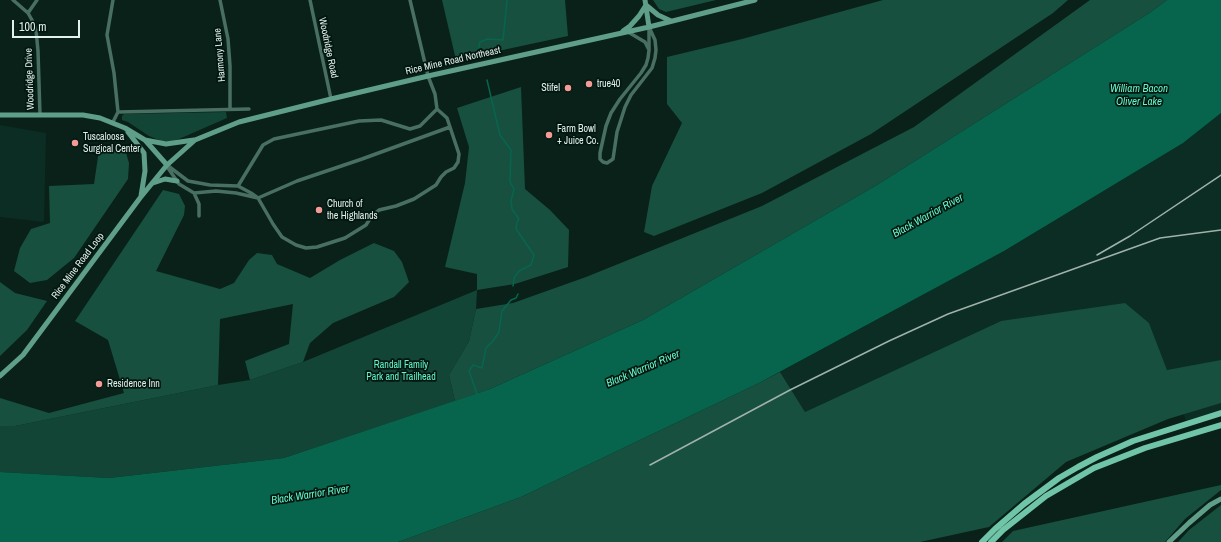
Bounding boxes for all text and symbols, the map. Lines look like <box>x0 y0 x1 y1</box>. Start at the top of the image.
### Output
scale bar <box>14 12 82 38</box>
street label: Woodridge Road <box>316 17 340 79</box>
text: 100 m <box>19 19 46 35</box>
street label: Harmony Lane <box>212 28 228 82</box>
street label: Rice Mine Road Northeast <box>404 44 502 78</box>
street label: Woodridge Drive <box>23 48 37 110</box>
place label: true40 <box>597 78 620 90</box>
marker: true40 <box>584 79 594 89</box>
place label: Stifel <box>541 82 560 94</box>
water label: William Bacon Oliver Lake <box>1110 82 1168 108</box>
marker: Stifel <box>563 83 573 93</box>
place label: Farm Bowl + Juice Co. <box>557 123 599 146</box>
marker: Farm Bowl + Juice Co. <box>544 130 554 140</box>
place label: Tuscaloosa Surgical Center <box>83 131 140 154</box>
marker: Tuscaloosa Surgical Center <box>70 138 80 148</box>
water label: Black Warrior River <box>890 191 966 241</box>
place label: Church of the Highlands <box>327 198 378 222</box>
marker: Church of the Highlands <box>314 205 324 215</box>
street label: Rice Mine Road Loop <box>49 231 107 301</box>
water label: Black Warrior River <box>604 348 682 390</box>
park label: Randall Family Park and Trailhead <box>366 359 436 382</box>
place label: Residence Inn <box>107 378 160 390</box>
marker: Residence Inn <box>94 379 104 389</box>
water label: Black Warrior River <box>270 482 350 508</box>

